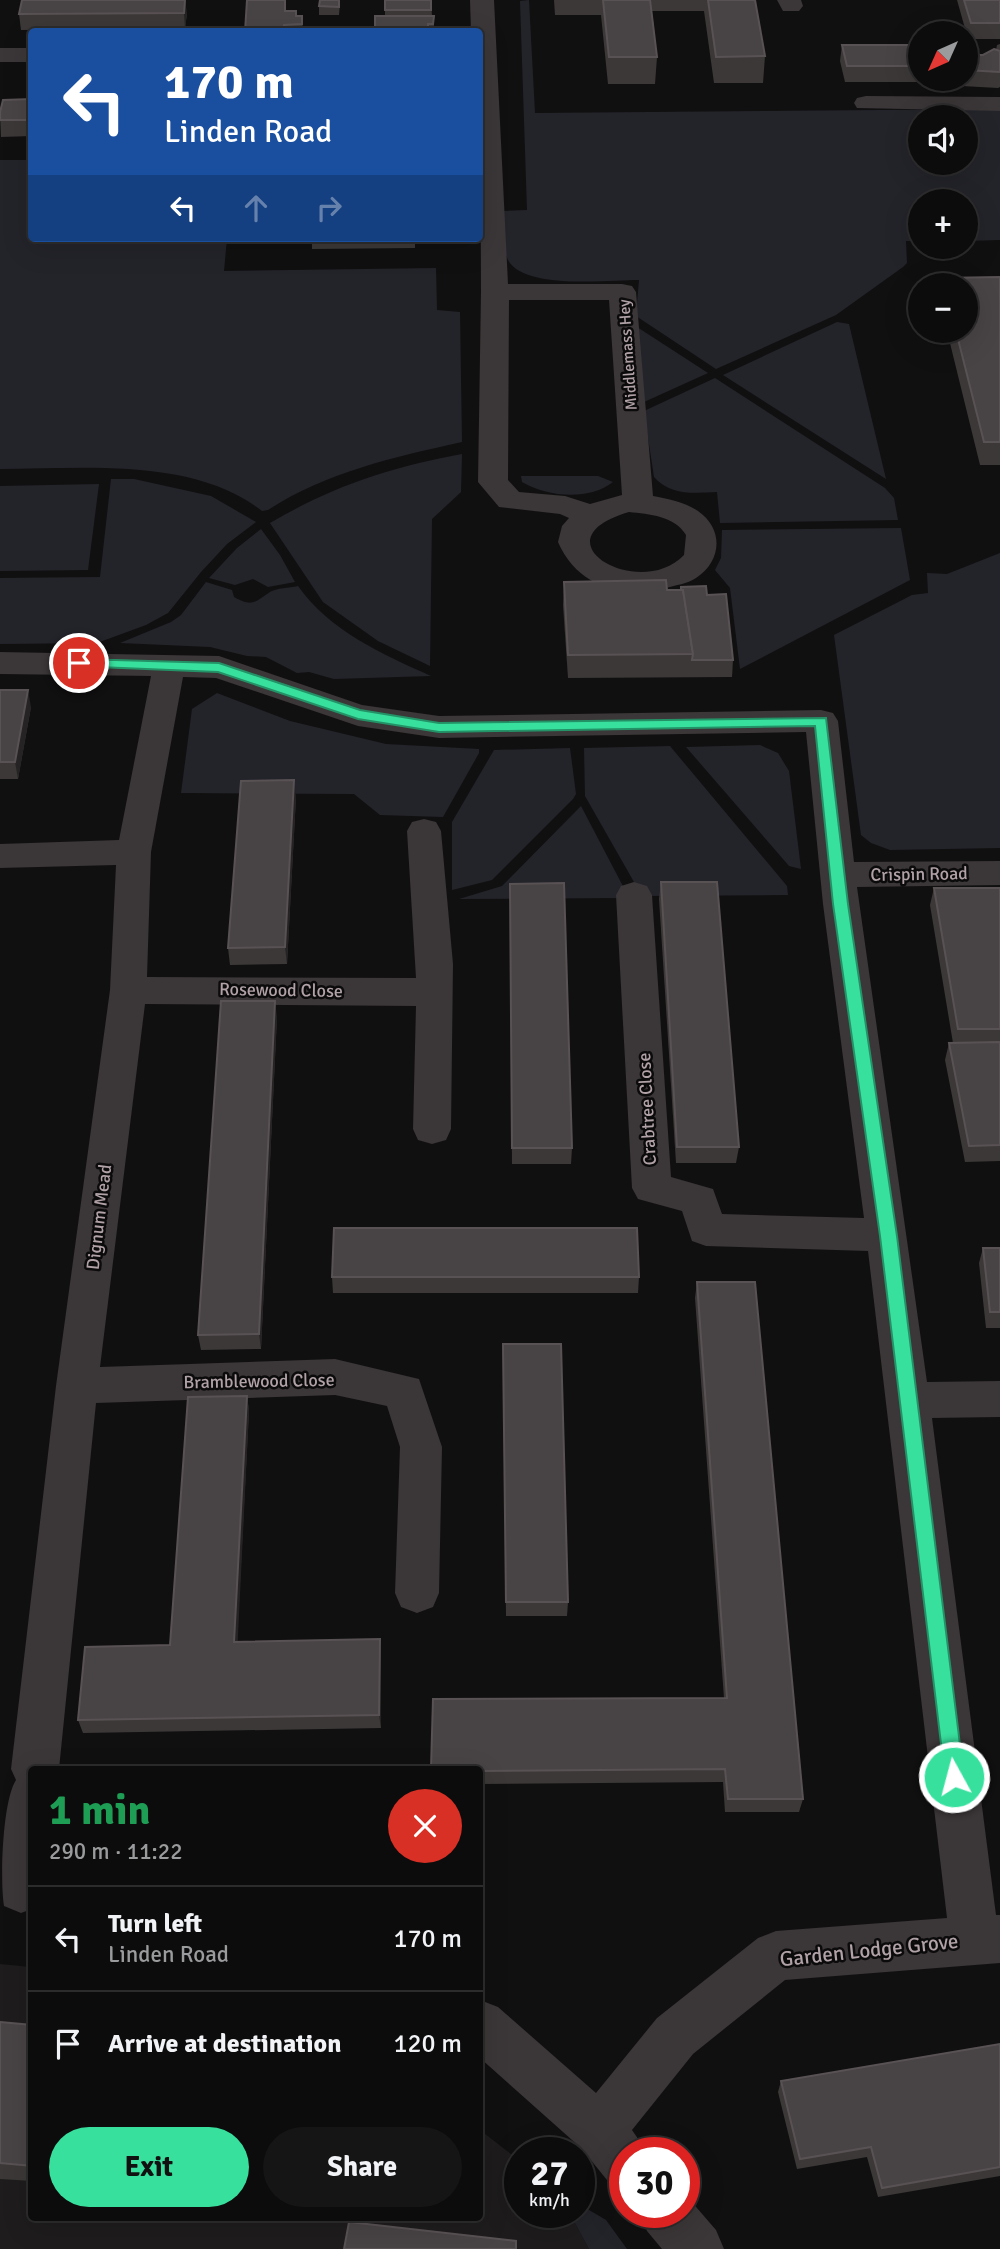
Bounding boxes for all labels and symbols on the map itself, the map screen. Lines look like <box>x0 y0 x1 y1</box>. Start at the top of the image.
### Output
north arrow <box>908 21 978 91</box>
street label: Middlemass Hey <box>614 298 642 411</box>
pin <box>49 633 109 693</box>
street label: Crispin Road <box>870 862 968 886</box>
street label: Rosewood Close <box>219 978 343 1002</box>
street label: Crabtree Close <box>633 1052 661 1166</box>
street label: Dignum Mead <box>82 1163 116 1271</box>
street label: Bramblewood Close <box>183 1369 335 1393</box>
position arrow <box>917 1740 991 1814</box>
street label: Garden Lodge Grove <box>778 1928 960 1972</box>
speed limit sign: 30 <box>609 2137 700 2228</box>

